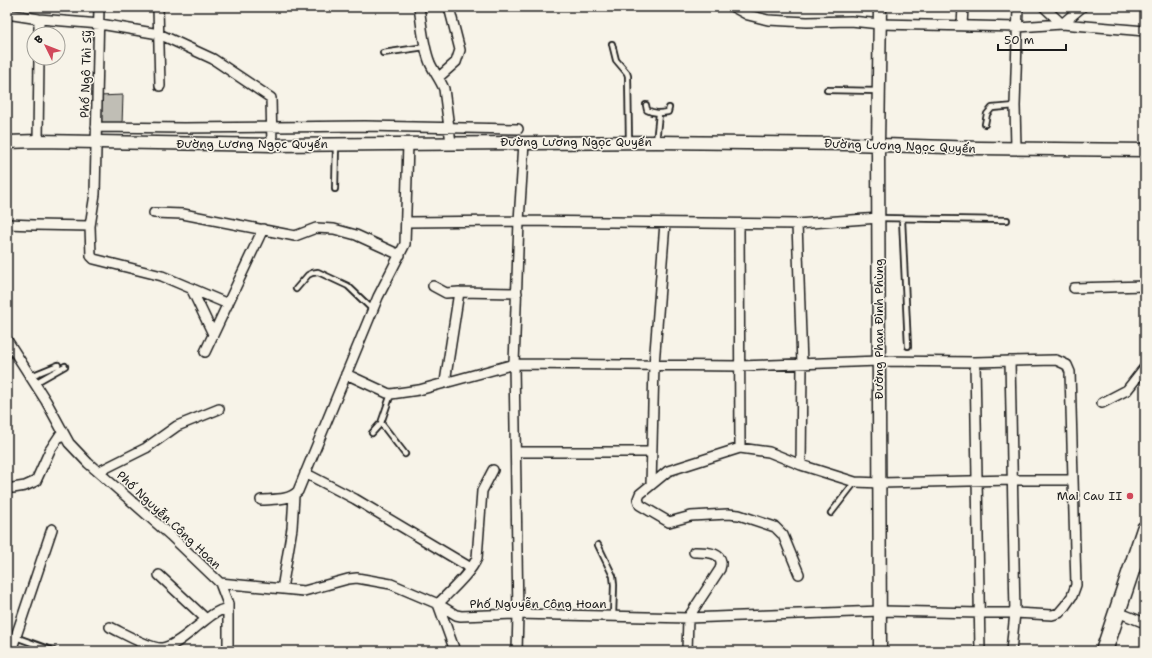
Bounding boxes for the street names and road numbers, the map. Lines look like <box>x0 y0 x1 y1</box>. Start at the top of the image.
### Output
street label: Phố Ngô Thì Sỹ <box>76 29 96 118</box>
street label: Đường Lương Ngọc Quyến <box>500 134 652 150</box>
street label: Đường Lương Ngọc Quyến <box>824 135 976 157</box>
street label: Đường Lương Ngọc Quyến <box>176 136 328 152</box>
street label: Đường Phan Đình Phùng <box>871 259 887 399</box>
street label: Phố Nguyễn Công Hoan <box>113 467 225 573</box>
street label: Phố Nguyễn Công Hoan <box>469 596 607 612</box>

